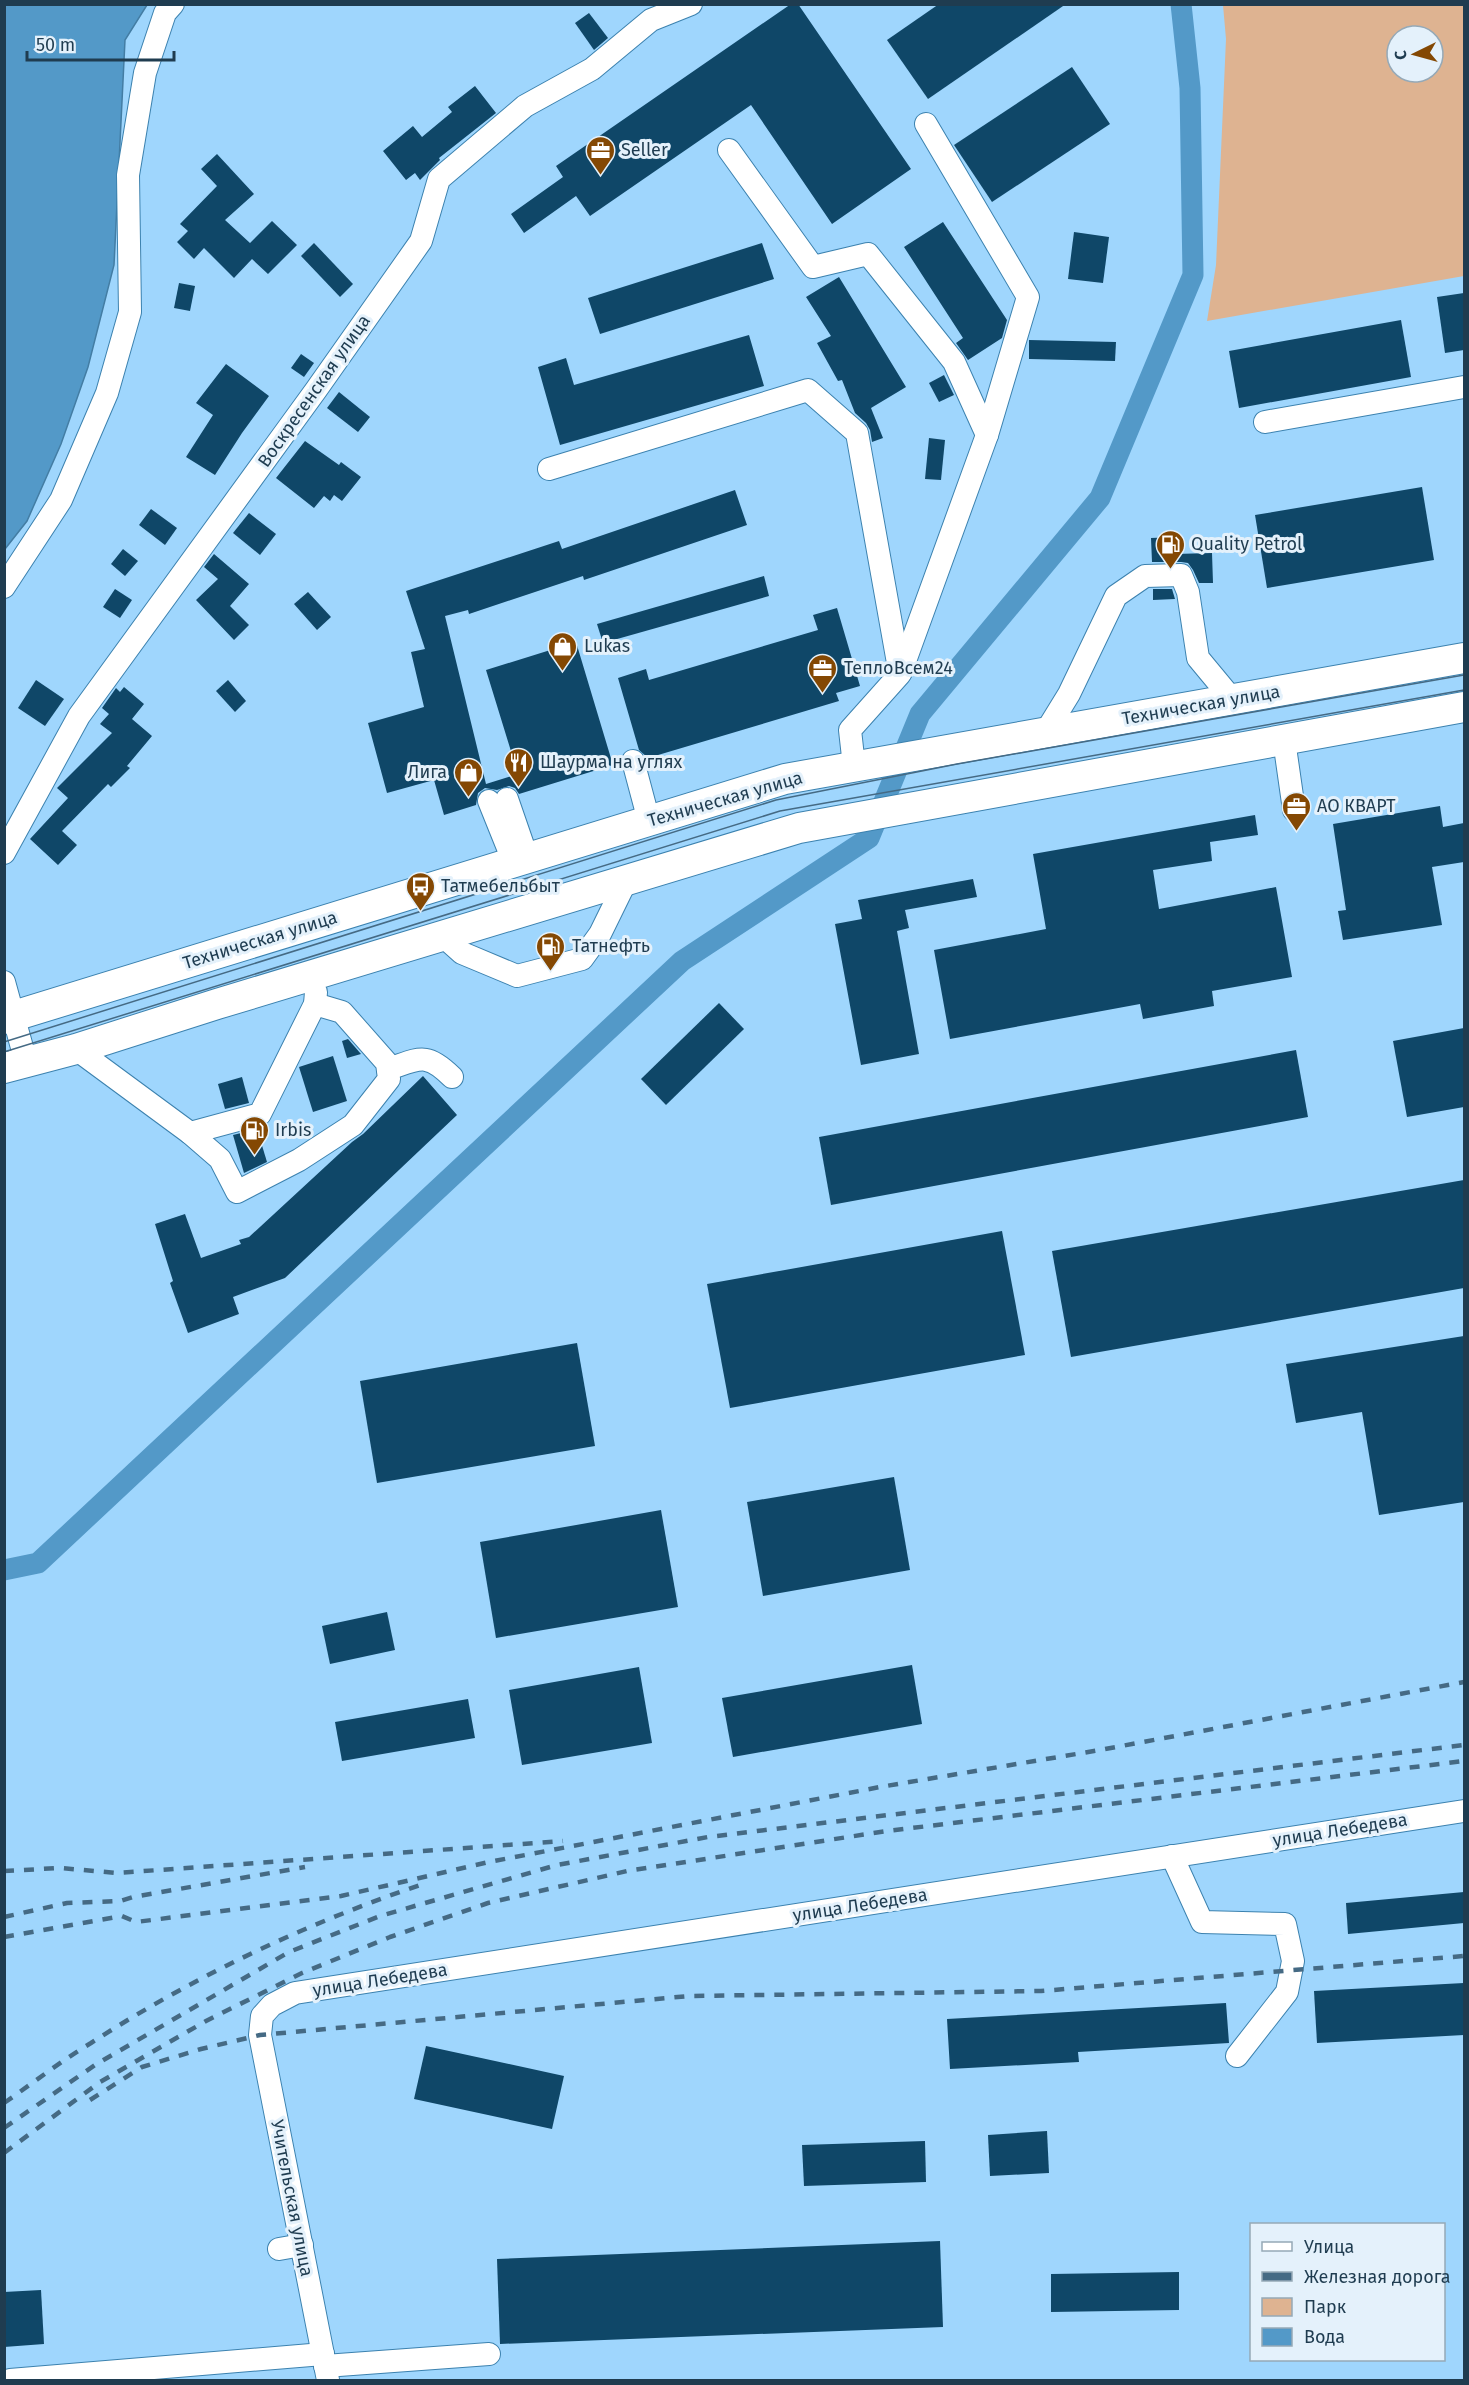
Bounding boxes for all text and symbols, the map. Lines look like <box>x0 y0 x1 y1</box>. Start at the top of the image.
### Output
scale bar <box>27 24 174 62</box>
north arrow <box>1385 24 1445 84</box>
text: 50 m <box>36 34 75 56</box>
text: С <box>1391 49 1410 61</box>
office icon: Seller <box>584 134 616 176</box>
place label: Seller <box>621 139 668 161</box>
street label: Воскресенская улица <box>253 311 375 471</box>
fuel station icon: Quality Petrol <box>1154 528 1186 570</box>
place label: Quality Petrol <box>1191 533 1302 555</box>
shop icon: Lukas <box>547 630 579 672</box>
place label: Lukas <box>584 635 630 657</box>
office icon: ТеплоВсем24 <box>807 652 839 694</box>
place label: ТеплоВсем24 <box>844 657 953 679</box>
street label: Техническая улица <box>1120 680 1282 730</box>
restaurant icon: Шаурма на углях <box>503 746 535 788</box>
place label: Шаурма на углях <box>540 751 683 773</box>
shop icon: Лига <box>452 756 484 798</box>
place label: Лига <box>408 761 447 783</box>
street label: Техническая улица <box>645 766 805 832</box>
office icon: АО КВАРТ <box>1280 790 1312 832</box>
place label: АО КВАРТ <box>1317 795 1396 817</box>
bus stop icon: Татмебельбыт <box>404 870 436 912</box>
place label: Татмебельбыт <box>441 875 561 897</box>
street label: Техническая улица <box>180 906 340 974</box>
fuel station icon: Татнефть <box>535 930 567 972</box>
place label: Татнефть <box>572 935 650 957</box>
fuel station icon: Irbis <box>238 1114 270 1156</box>
place label: Irbis <box>275 1119 311 1141</box>
street label: улица Лебедева <box>1271 1808 1409 1852</box>
street label: улица Лебедева <box>791 1883 929 1927</box>
street label: улица Лебедева <box>311 1958 449 2002</box>
street label: Учительская улица <box>266 2118 318 2278</box>
legend <box>1250 2223 1445 2361</box>
text: Улица <box>1304 2236 1354 2258</box>
text: Железная дорога <box>1304 2266 1451 2288</box>
text: Парк <box>1304 2296 1347 2318</box>
text: Вода <box>1304 2326 1345 2348</box>

